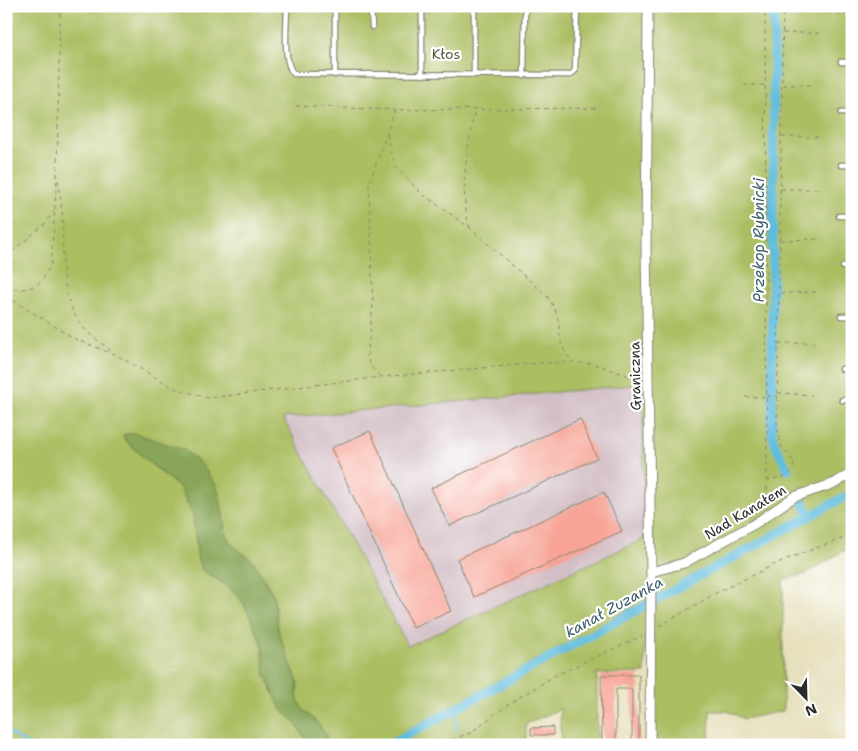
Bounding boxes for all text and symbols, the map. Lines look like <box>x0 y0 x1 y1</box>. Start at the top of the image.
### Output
park label: Kłos <box>432 45 460 63</box>
water label: Przekop Rybnicki <box>749 177 769 302</box>
street label: Graniczna <box>625 341 645 411</box>
street label: Nad Kanałem <box>701 481 789 543</box>
water label: kanał Zuzanka <box>561 572 667 642</box>
north arrow <box>780 674 830 724</box>
text: N <box>802 700 820 720</box>

